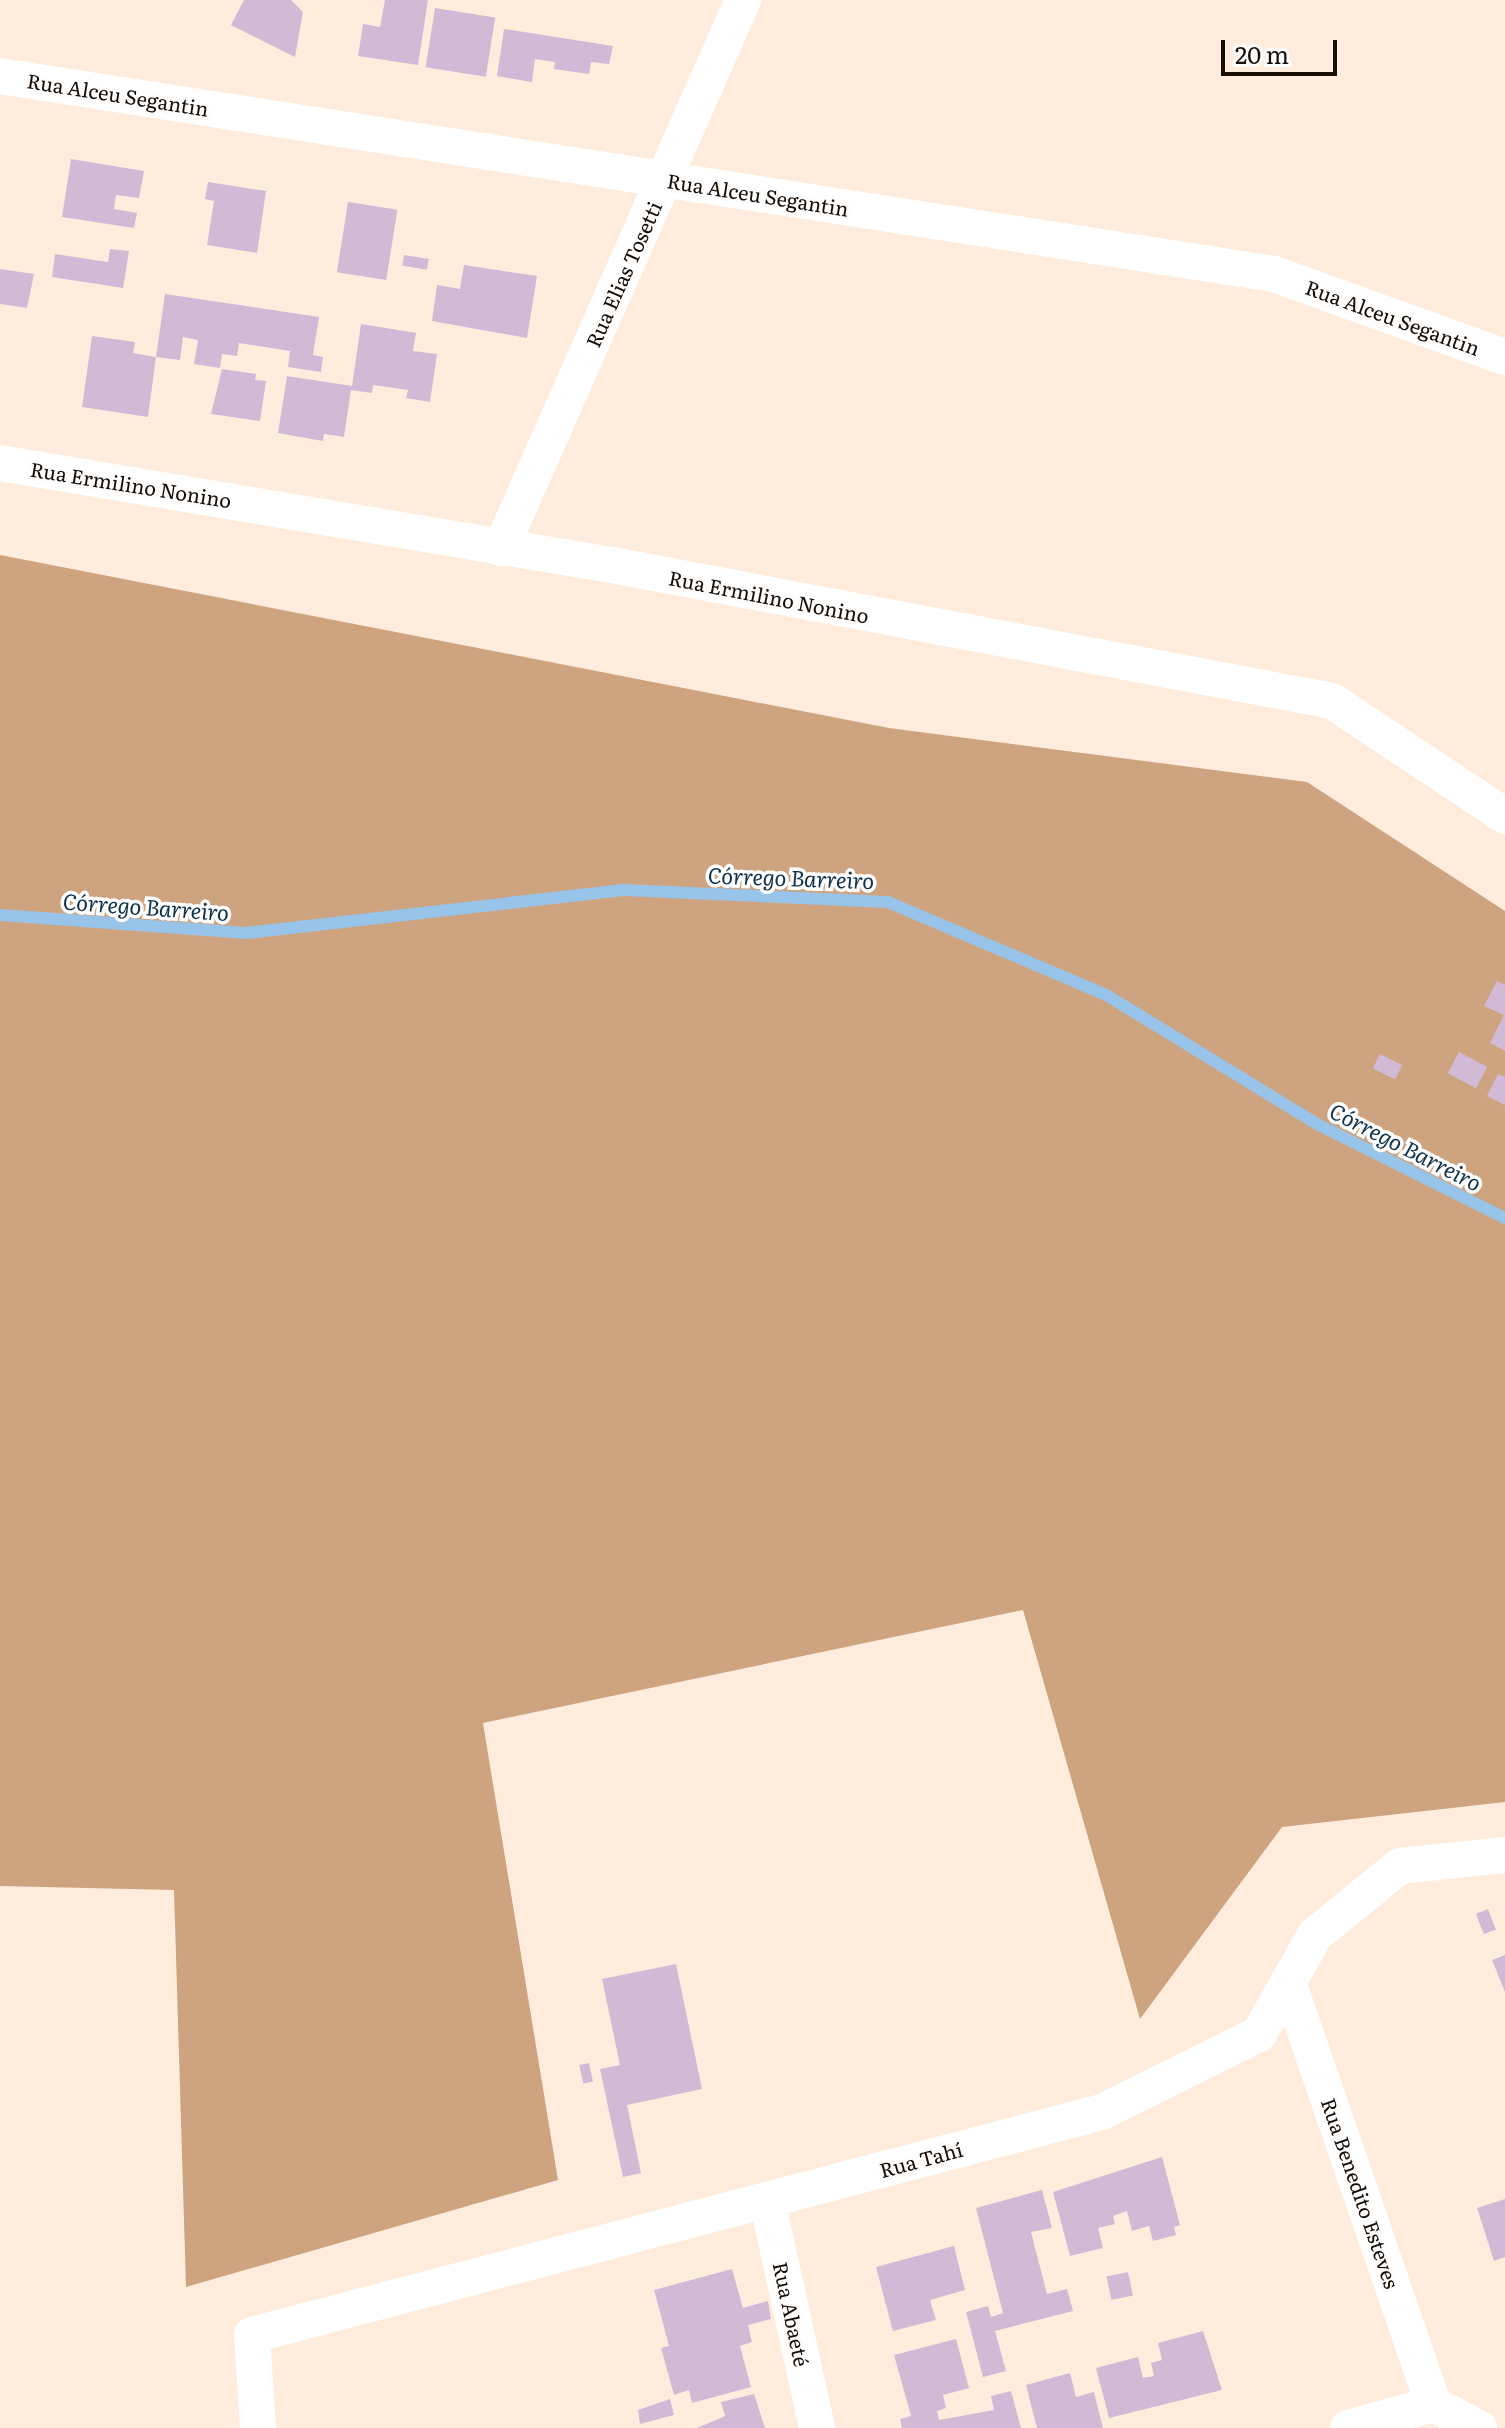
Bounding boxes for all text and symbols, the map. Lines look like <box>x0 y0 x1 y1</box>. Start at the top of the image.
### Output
scale bar <box>1225 24 1341 74</box>
text: 20 m <box>1235 36 1289 71</box>
street label: Rua Alceu Segantin <box>25 68 211 120</box>
street label: Rua Alceu Segantin <box>665 168 851 220</box>
street label: Rua Elias Tosetti <box>580 197 666 351</box>
street label: Rua Alceu Segantin <box>1303 274 1483 360</box>
street label: Rua Ermilino Nonino <box>29 456 233 512</box>
street label: Rua Ermilino Nonino <box>667 565 871 627</box>
water label: Córrego Barreiro <box>707 861 875 893</box>
water label: Córrego Barreiro <box>62 887 230 925</box>
water label: Córrego Barreiro <box>1326 1096 1486 1196</box>
street label: Rua Benedito Esteves <box>1317 2095 1405 2291</box>
street label: Rua Tahí <box>877 2136 965 2182</box>
street label: Rua Abaeté <box>769 2259 815 2369</box>

